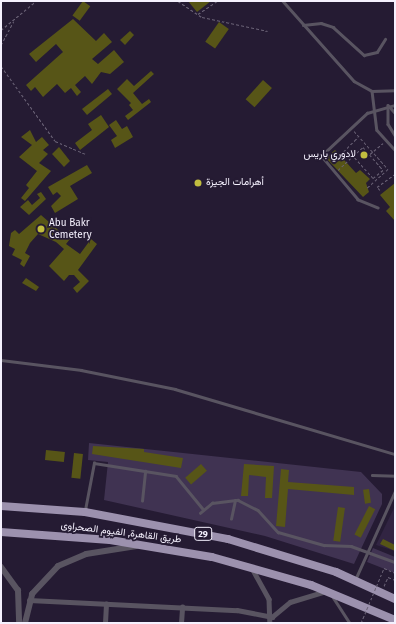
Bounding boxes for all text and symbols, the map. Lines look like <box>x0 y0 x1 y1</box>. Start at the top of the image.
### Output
place label: لادوري باريس <box>303 149 356 161</box>
marker: لادوري باريس <box>359 150 369 160</box>
place label: أهرامات الجيزة <box>206 177 264 189</box>
marker: أهرامات الجيزة <box>193 178 203 188</box>
place label: Abu Bakr Cemetery <box>49 217 92 240</box>
marker: Abu Bakr Cemetery <box>36 224 46 234</box>
street label: طريق القاهرة, الفيوم الصحراوى <box>60 520 182 546</box>
road number: 29 <box>194 527 212 541</box>

